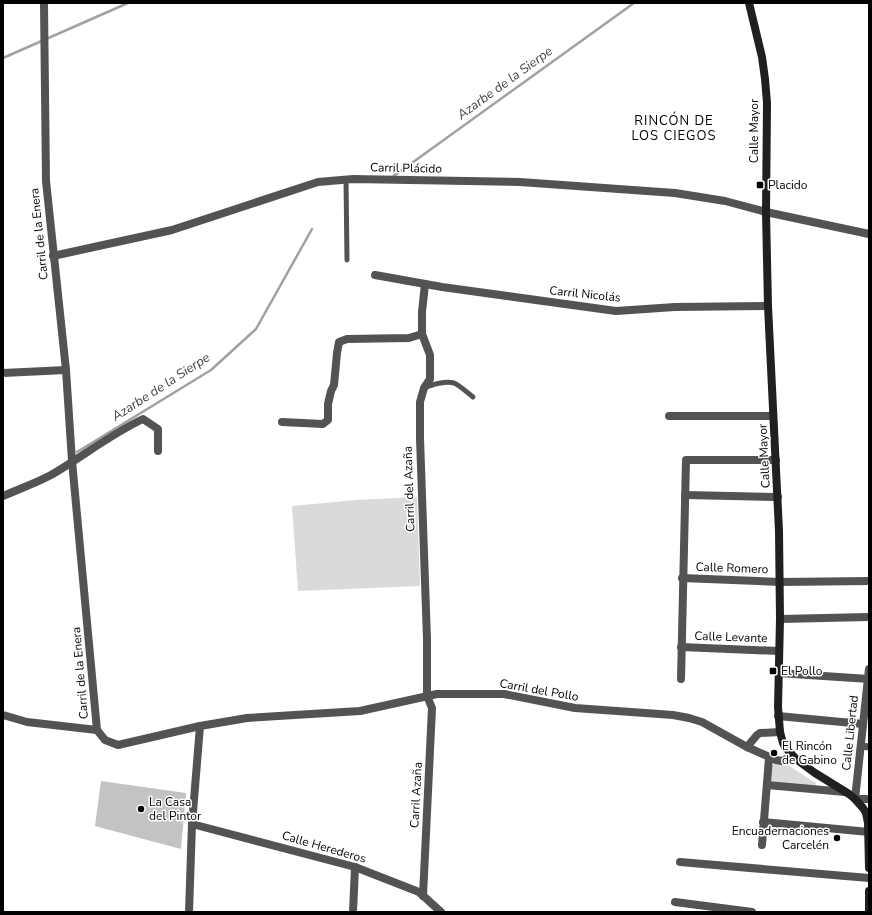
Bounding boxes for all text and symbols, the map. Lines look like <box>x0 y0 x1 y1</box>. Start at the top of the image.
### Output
water label: Azarbe de la Sierpe <box>453 42 556 124</box>
street label: Calle Mayor <box>746 98 762 163</box>
district label: RINCÓN DE LOS CIEGOS <box>632 111 716 145</box>
street label: Carril Plácido <box>370 159 442 177</box>
place label: Placido <box>768 177 808 193</box>
marker: Placido <box>755 180 765 190</box>
street label: Carril de la Enera <box>26 187 52 281</box>
street label: Carril Nicolás <box>549 282 622 306</box>
water label: Azarbe de la Sierpe <box>108 348 214 426</box>
street label: Calle Mayor <box>754 423 774 489</box>
street label: Carril del Azaña <box>400 446 418 532</box>
street label: Calle Romero <box>695 559 769 577</box>
street label: Carril de la Enera <box>68 626 92 720</box>
street label: Calle Levante <box>694 628 768 646</box>
place label: El Pollo <box>781 663 823 679</box>
marker: El Pollo <box>768 666 778 676</box>
street label: Carril del Pollo <box>498 675 580 705</box>
street label: Calle Libertad <box>838 695 862 771</box>
place label: El Rincón de Gabino <box>782 738 837 768</box>
marker: El Rincón de Gabino <box>769 748 779 758</box>
street label: Carril Azaña <box>406 762 426 828</box>
place label: La Casa del Pintor <box>149 794 202 824</box>
marker: La Casa del Pintor <box>136 804 146 814</box>
place label: Encuadernaciones Carcelén <box>732 823 829 853</box>
street label: Calle Herederos <box>280 827 368 867</box>
marker: Encuadernaciones Carcelén <box>832 833 842 843</box>

